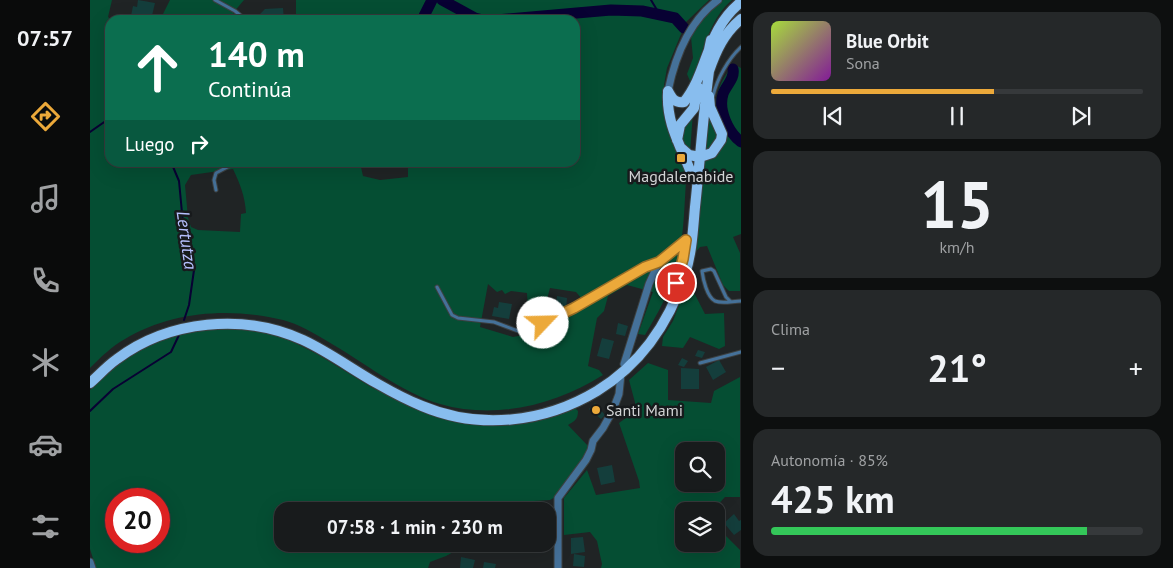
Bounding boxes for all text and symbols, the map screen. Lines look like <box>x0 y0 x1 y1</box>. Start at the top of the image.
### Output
text: 07:57 <box>17 24 73 52</box>
text: Blue Orbit <box>846 29 929 53</box>
text: 140 m <box>208 31 305 77</box>
icon: ahead <box>125 35 190 100</box>
text: Sona <box>846 53 880 73</box>
text: Continúa <box>208 75 292 103</box>
icon: directions <box>28 99 63 134</box>
icon: previous <box>819 102 847 130</box>
icon: pause <box>943 102 971 130</box>
icon: next <box>1067 102 1095 130</box>
icon: right <box>185 130 213 158</box>
text: Luego <box>125 132 175 156</box>
marker: Magdalenabide <box>675 152 687 164</box>
text: 15 <box>920 162 994 246</box>
place label: Magdalenabide <box>629 166 733 186</box>
icon: music <box>28 181 63 216</box>
water label: Lertutza <box>171 209 203 271</box>
text: km/h <box>939 237 975 257</box>
pin <box>655 262 697 304</box>
icon: phone <box>28 263 63 298</box>
icon: arrive <box>662 269 690 297</box>
position arrow <box>516 296 568 348</box>
text: Clima <box>771 319 810 339</box>
text: 21° <box>927 343 987 392</box>
icon: climate <box>28 345 63 380</box>
text: − <box>771 349 785 386</box>
text: + <box>1129 349 1143 386</box>
place label: Santi Mami <box>606 400 683 420</box>
marker: Santi Mami <box>590 404 602 416</box>
icon: car <box>28 427 63 462</box>
map controls <box>675 442 725 552</box>
button: search <box>675 442 725 492</box>
text: Autonomía · 85% <box>771 450 888 470</box>
text: 425 km <box>771 474 895 523</box>
speed limit sign: 20 <box>105 488 170 553</box>
button: layers <box>675 502 725 552</box>
icon: filters <box>28 509 63 544</box>
text: 07:58 · 1 min · 230 m <box>327 515 503 539</box>

